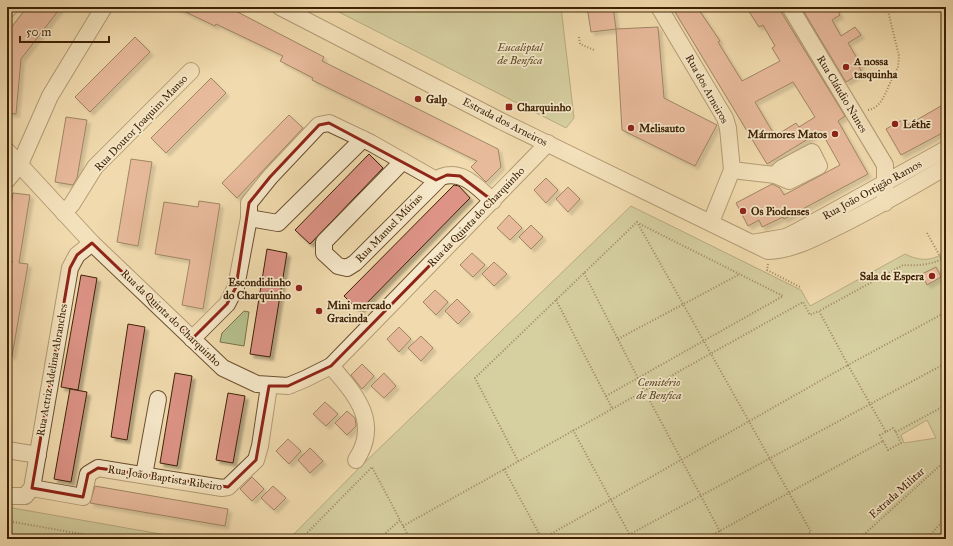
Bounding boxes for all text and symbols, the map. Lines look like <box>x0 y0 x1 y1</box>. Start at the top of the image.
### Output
scale bar <box>20 18 109 44</box>
text: 50 m <box>26 25 51 39</box>
park label: Eucaliptal de Benfica <box>496 41 544 67</box>
street label: Rua dos Arneiros <box>683 52 731 126</box>
street label: Rua Cláudio Nunes <box>814 53 870 135</box>
place label: A nossa tasquinha <box>853 55 898 82</box>
marker: A nossa tasquinha <box>841 62 851 72</box>
street label: Rua Doutor Joaquim Manso <box>92 72 191 174</box>
place label: Galp <box>426 93 448 107</box>
marker: Galp <box>413 94 423 104</box>
street label: Estrada dos Arneiros <box>460 95 550 149</box>
place label: Charquinho <box>517 101 572 115</box>
marker: Charquinho <box>504 102 514 112</box>
place label: Lḗthē <box>903 118 931 131</box>
marker: Lḗthē <box>890 119 900 129</box>
place label: Melisauto <box>639 122 685 135</box>
marker: Melisauto <box>626 123 636 133</box>
place label: Mármores Matos <box>748 128 827 141</box>
marker: Mármores Matos <box>830 129 840 139</box>
street label: Rua João Ortigão Ramos <box>820 157 924 224</box>
street label: Rua da Quinta do Charquinho <box>425 164 528 270</box>
street label: Rua Manuel Múrias <box>353 191 425 265</box>
place label: Os Piodenses <box>751 205 809 218</box>
marker: Os Piodenses <box>738 206 748 216</box>
street label: Rua da Quinta do Charquinho <box>118 267 224 370</box>
place label: Sala de Espera <box>860 270 924 284</box>
marker: Sala de Espera <box>927 271 937 281</box>
place label: Escondidinho do Charquinho <box>223 276 291 303</box>
marker: Escondidinho do Charquinho <box>294 283 304 293</box>
place label: Mini mercado Gracinda <box>327 299 391 325</box>
street label: Rua Actriz Adelina Abranches <box>34 303 70 437</box>
marker: Mini mercado Gracinda <box>314 306 324 316</box>
park label: Cemitério de Benfica <box>636 376 682 402</box>
street label: Rua João Baptista Ribeiro <box>107 463 223 495</box>
street label: Estrada Militar <box>867 464 928 521</box>

